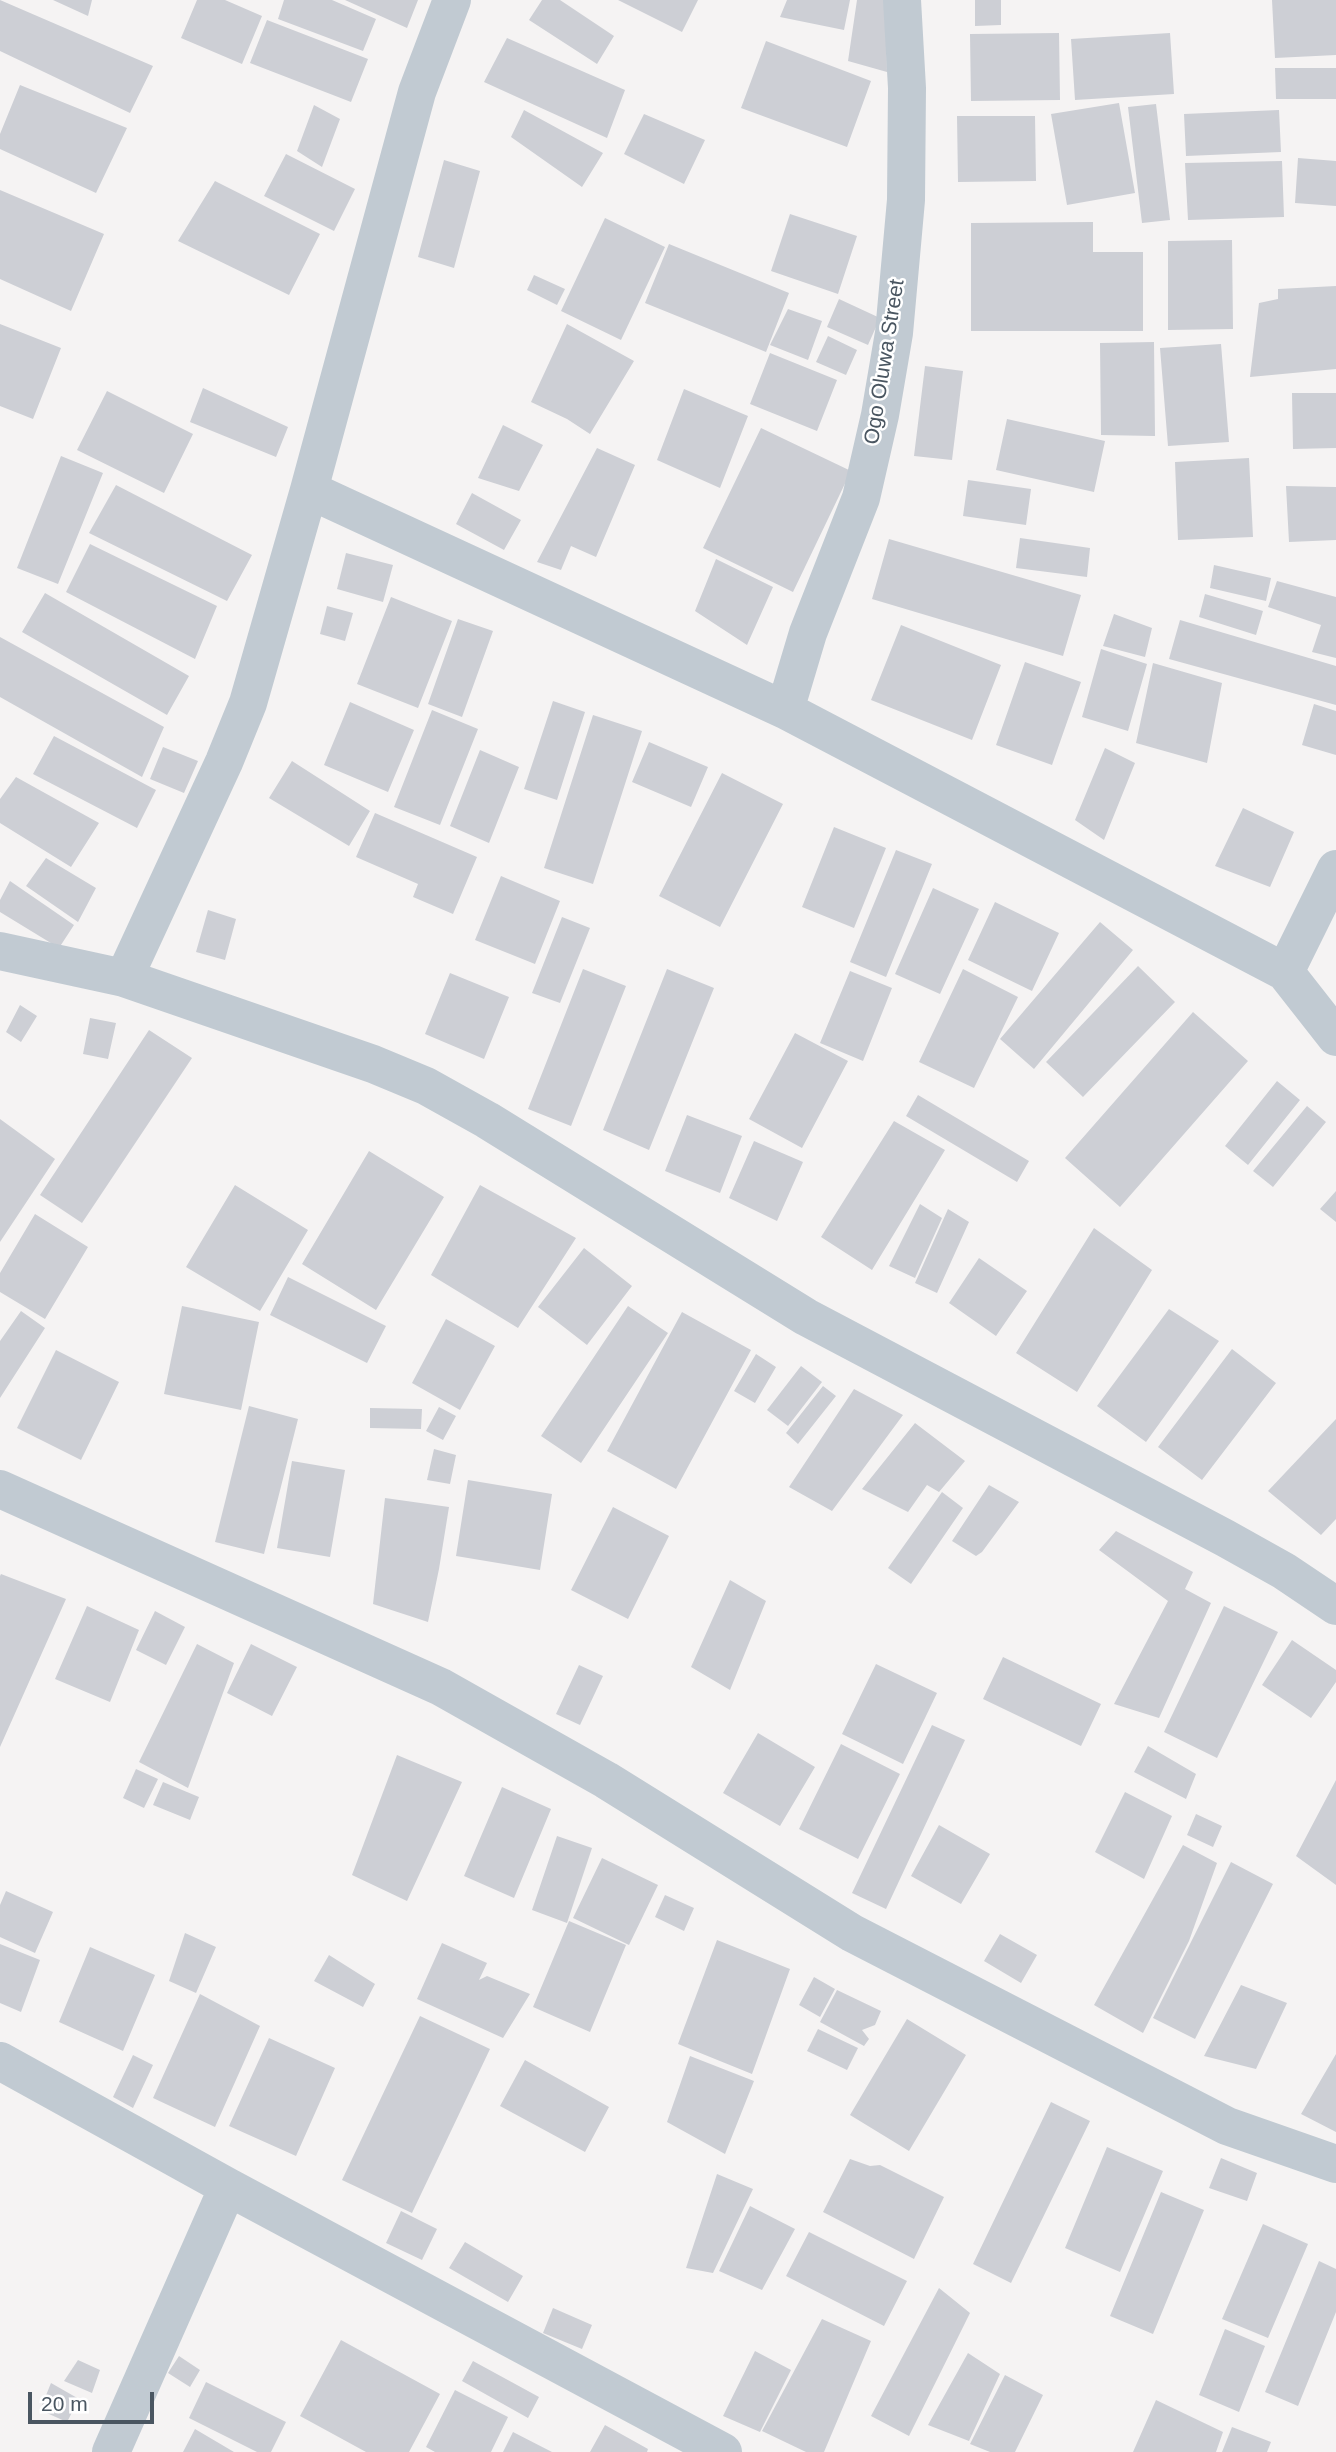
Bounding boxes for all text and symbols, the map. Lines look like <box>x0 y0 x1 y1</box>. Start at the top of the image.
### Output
street label: Ogo Oluwa Street <box>859 278 911 446</box>
scale bar <box>32 2378 158 2422</box>
text: 20 m <box>41 2392 88 2415</box>

